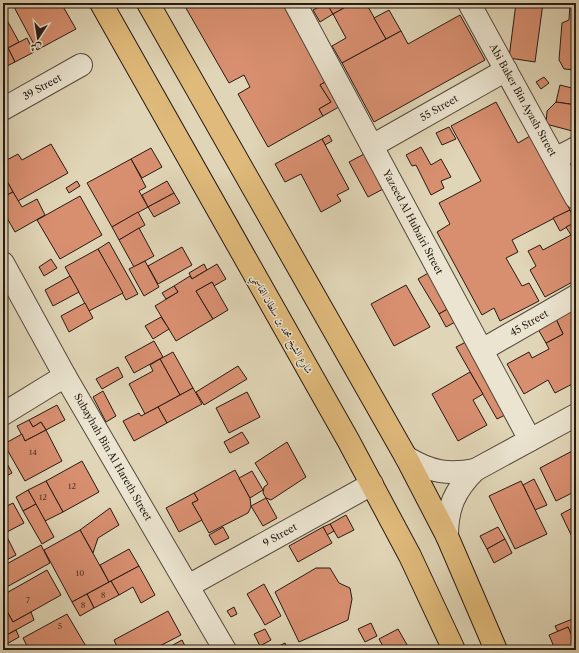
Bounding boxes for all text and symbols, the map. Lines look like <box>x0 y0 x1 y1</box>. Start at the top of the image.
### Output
north arrow <box>18 18 58 58</box>
text: ش <box>29 40 43 56</box>
street label: Abi Baker Bin Ayash Street <box>486 41 560 159</box>
street label: 39 Street <box>20 71 64 103</box>
street label: 55 Street <box>418 92 461 124</box>
street label: Yazeed Al Hubairi Street <box>379 167 446 277</box>
street label: شارع الشيخ محمد بن سلطان القاسمي <box>246 272 316 378</box>
street label: 45 Street <box>507 307 551 339</box>
street label: Subayhah Bin Al Hareth Street <box>71 391 155 523</box>
house number: 14 <box>29 447 37 457</box>
house number: 12 <box>68 481 76 491</box>
house number: 12 <box>39 492 47 502</box>
street label: 9 Street <box>261 520 300 550</box>
house number: 10 <box>76 568 84 578</box>
house number: 8 <box>101 590 106 600</box>
house number: 7 <box>26 595 30 605</box>
house number: 8 <box>81 600 86 610</box>
house number: 5 <box>58 621 62 631</box>

